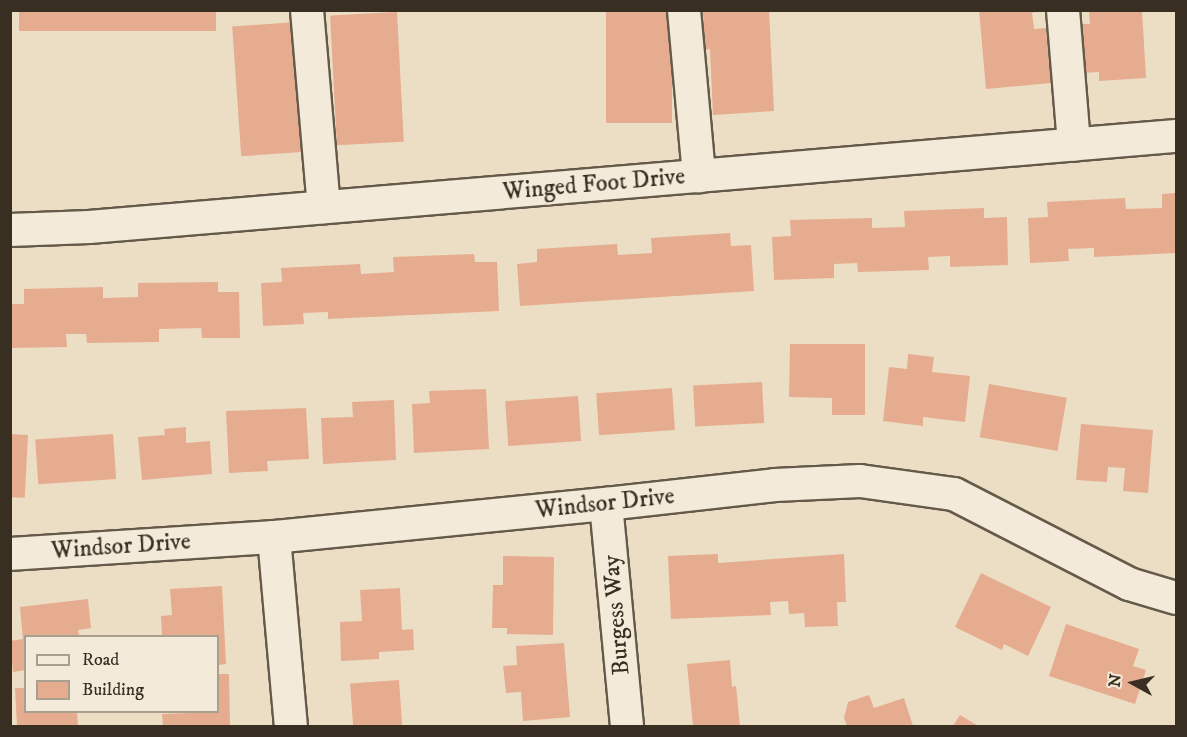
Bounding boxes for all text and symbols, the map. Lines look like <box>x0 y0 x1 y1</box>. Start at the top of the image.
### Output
street label: Winged Foot Drive <box>502 163 686 207</box>
street label: Windsor Drive <box>534 482 676 526</box>
street label: Windsor Drive <box>50 528 192 566</box>
street label: Burgess Way <box>597 554 637 676</box>
legend <box>24 635 219 713</box>
text: Road <box>82 649 119 671</box>
north arrow <box>1103 653 1163 713</box>
text: N <box>1104 673 1126 688</box>
text: Building <box>82 679 144 701</box>

